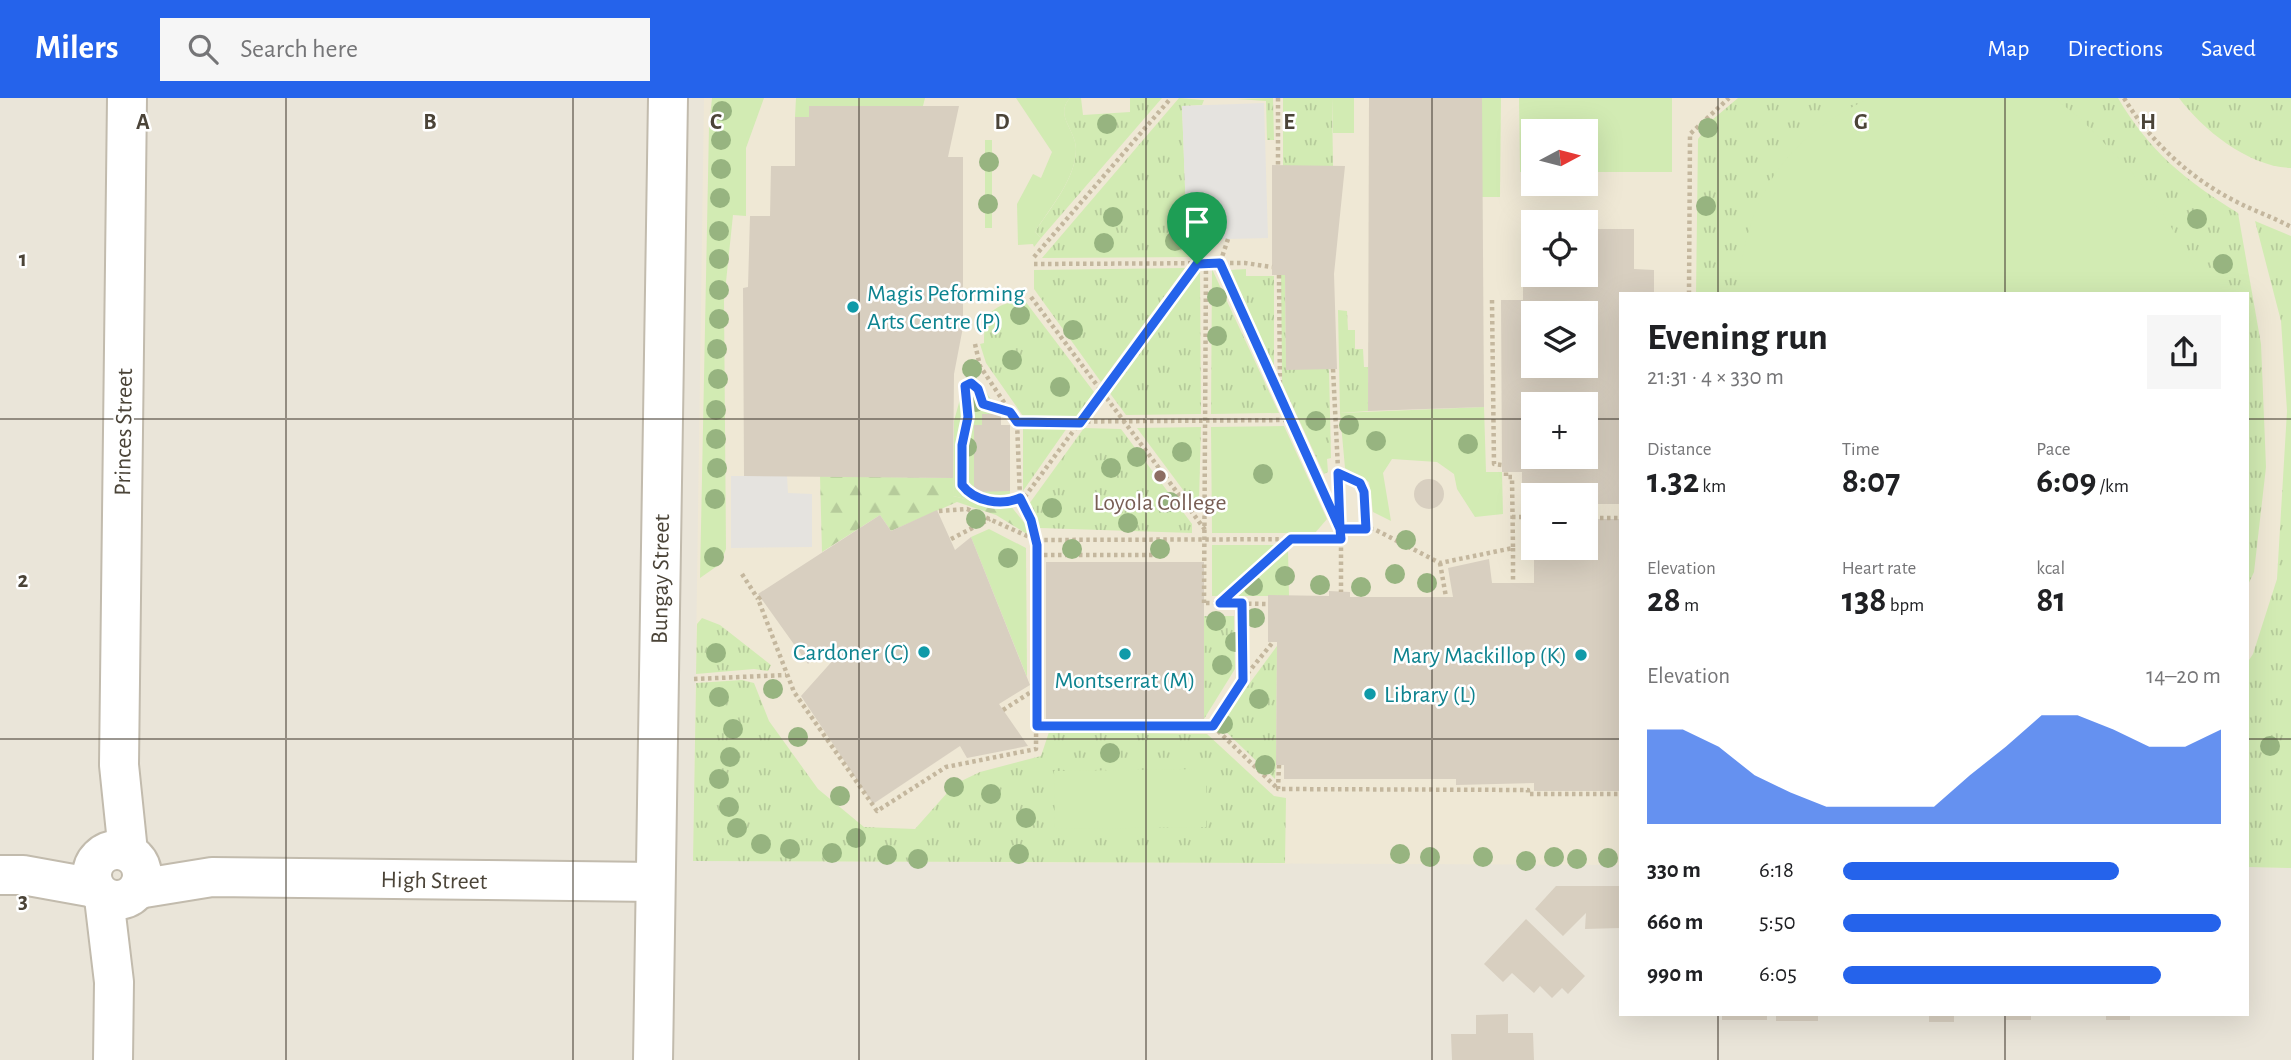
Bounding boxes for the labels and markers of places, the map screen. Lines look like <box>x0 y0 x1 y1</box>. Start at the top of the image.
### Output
pin <box>1167 192 1227 264</box>
place label: Magis Peforming Arts Centre (P) <box>867 282 1025 334</box>
marker: Magis Peforming Arts Centre (P) <box>845 299 861 315</box>
marker: Loyola College <box>1152 468 1168 484</box>
place label: Loyola College <box>1094 491 1226 515</box>
place label: Cardoner (C) <box>793 641 910 665</box>
marker: Cardoner (C) <box>916 644 932 660</box>
place label: Mary Mackillop (K) <box>1392 644 1567 668</box>
marker: Montserrat (M) <box>1117 646 1133 662</box>
marker: Mary Mackillop (K) <box>1573 647 1589 663</box>
place label: Montserrat (M) <box>1054 669 1196 693</box>
place label: Library (L) <box>1384 683 1477 707</box>
marker: Library (L) <box>1362 686 1378 702</box>

